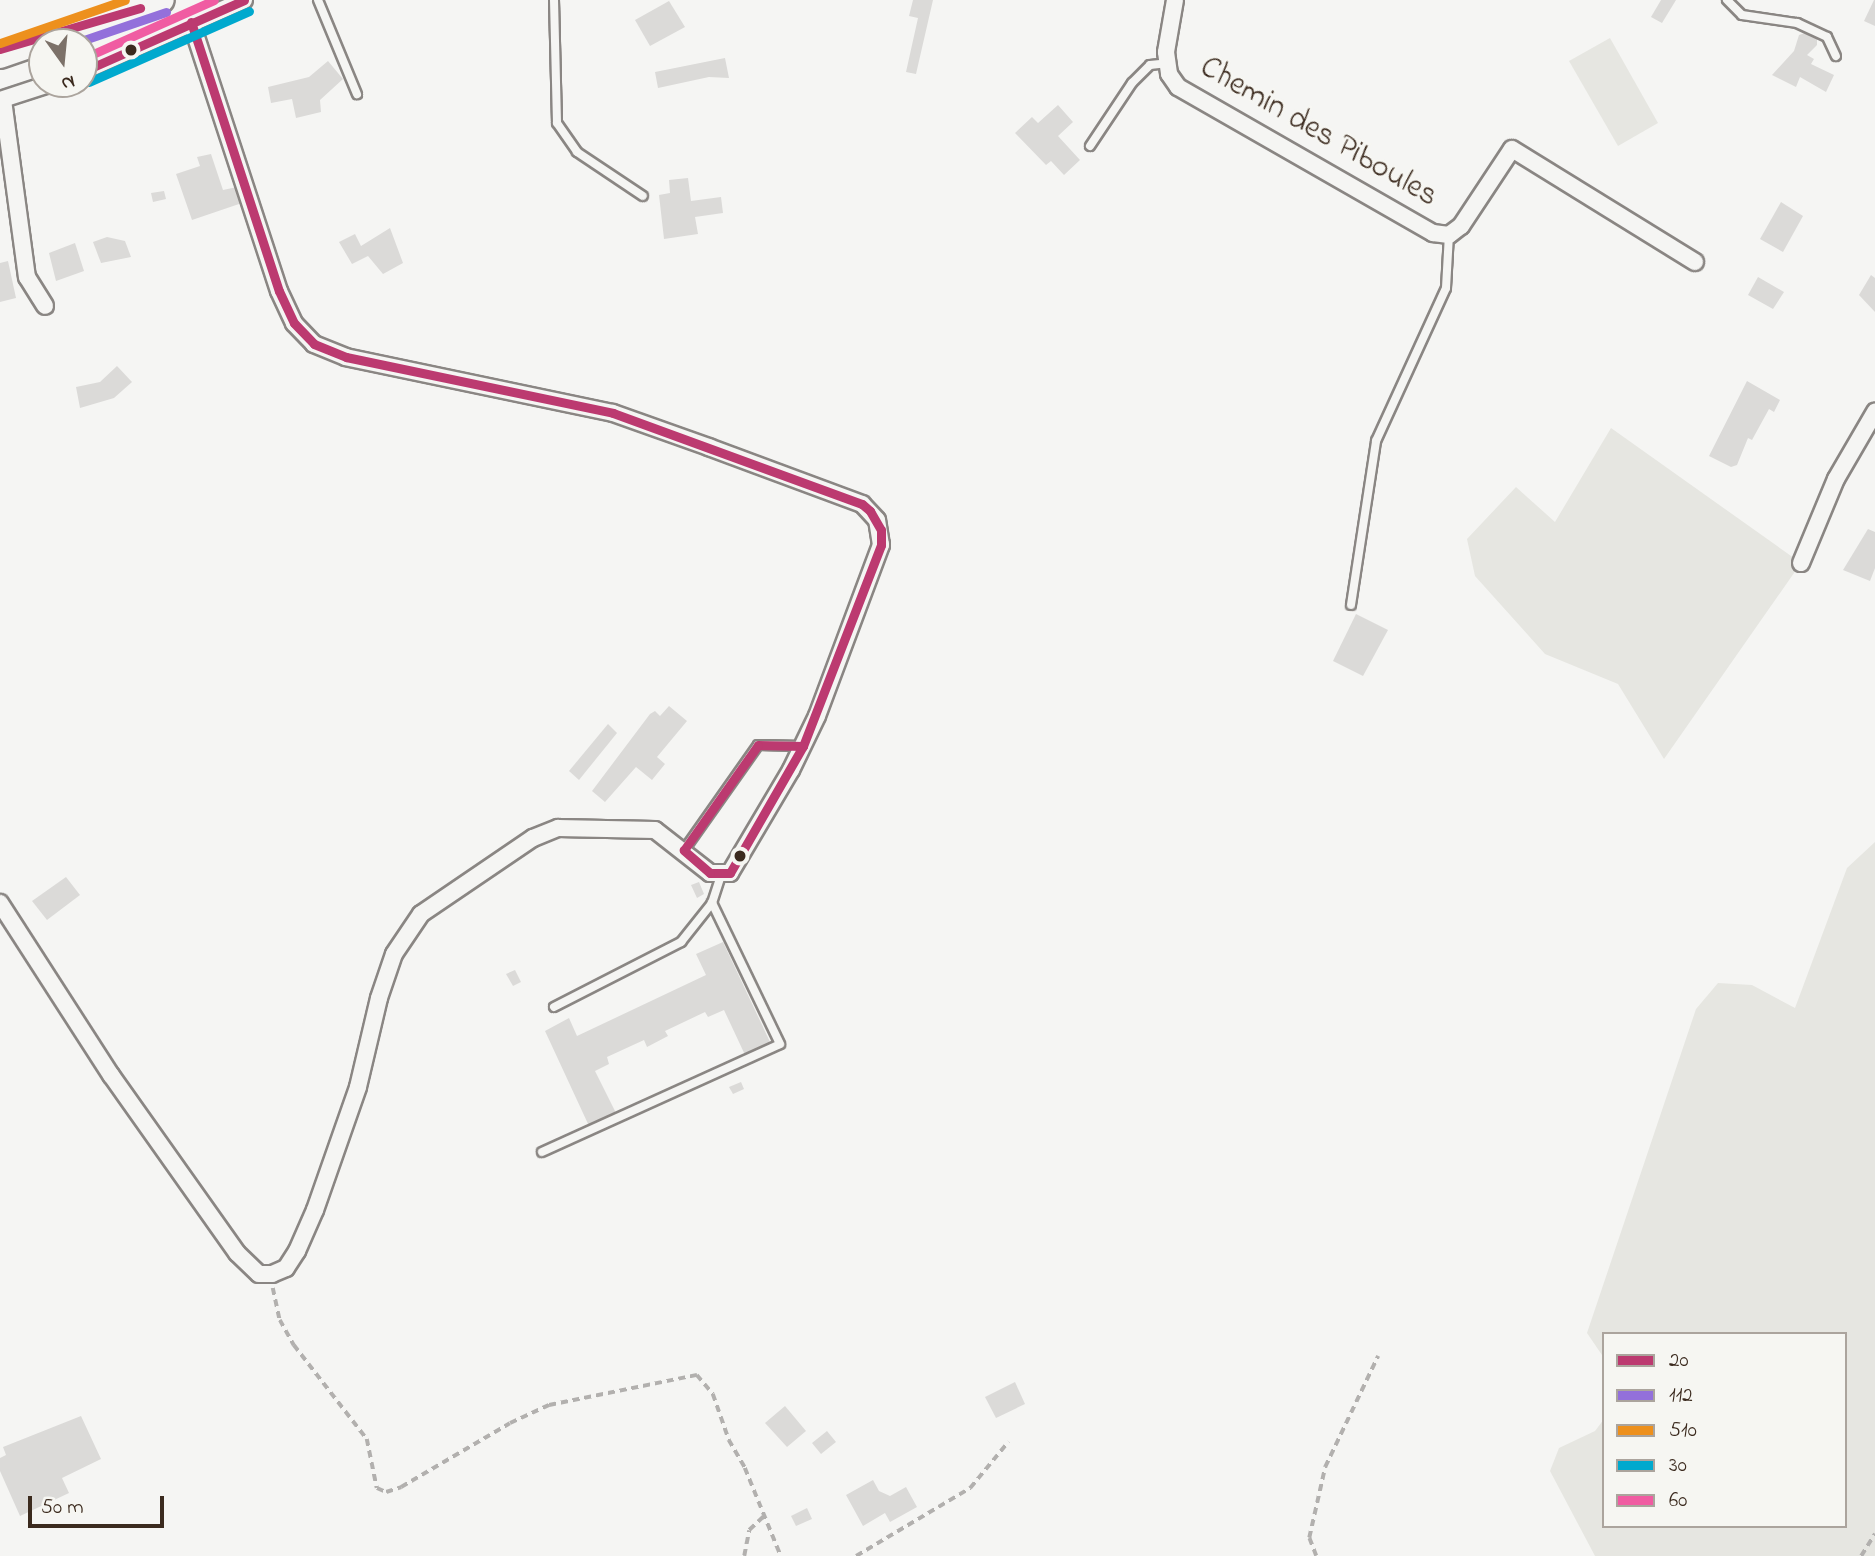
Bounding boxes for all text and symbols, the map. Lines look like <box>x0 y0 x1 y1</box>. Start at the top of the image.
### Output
north arrow <box>28 28 98 98</box>
unlabelled marker <box>124 43 138 57</box>
street label: Chemin des Piboules <box>1192 49 1444 217</box>
text: N <box>58 67 78 97</box>
unlabelled marker <box>733 849 747 863</box>
legend <box>1602 1332 1847 1528</box>
text: 20 <box>1669 1346 1689 1376</box>
text: 112 <box>1669 1381 1693 1411</box>
text: 510 <box>1669 1416 1697 1446</box>
text: 30 <box>1669 1451 1687 1481</box>
scale bar <box>32 1482 168 1526</box>
text: 60 <box>1669 1486 1687 1516</box>
text: 50 m <box>41 1493 84 1523</box>

